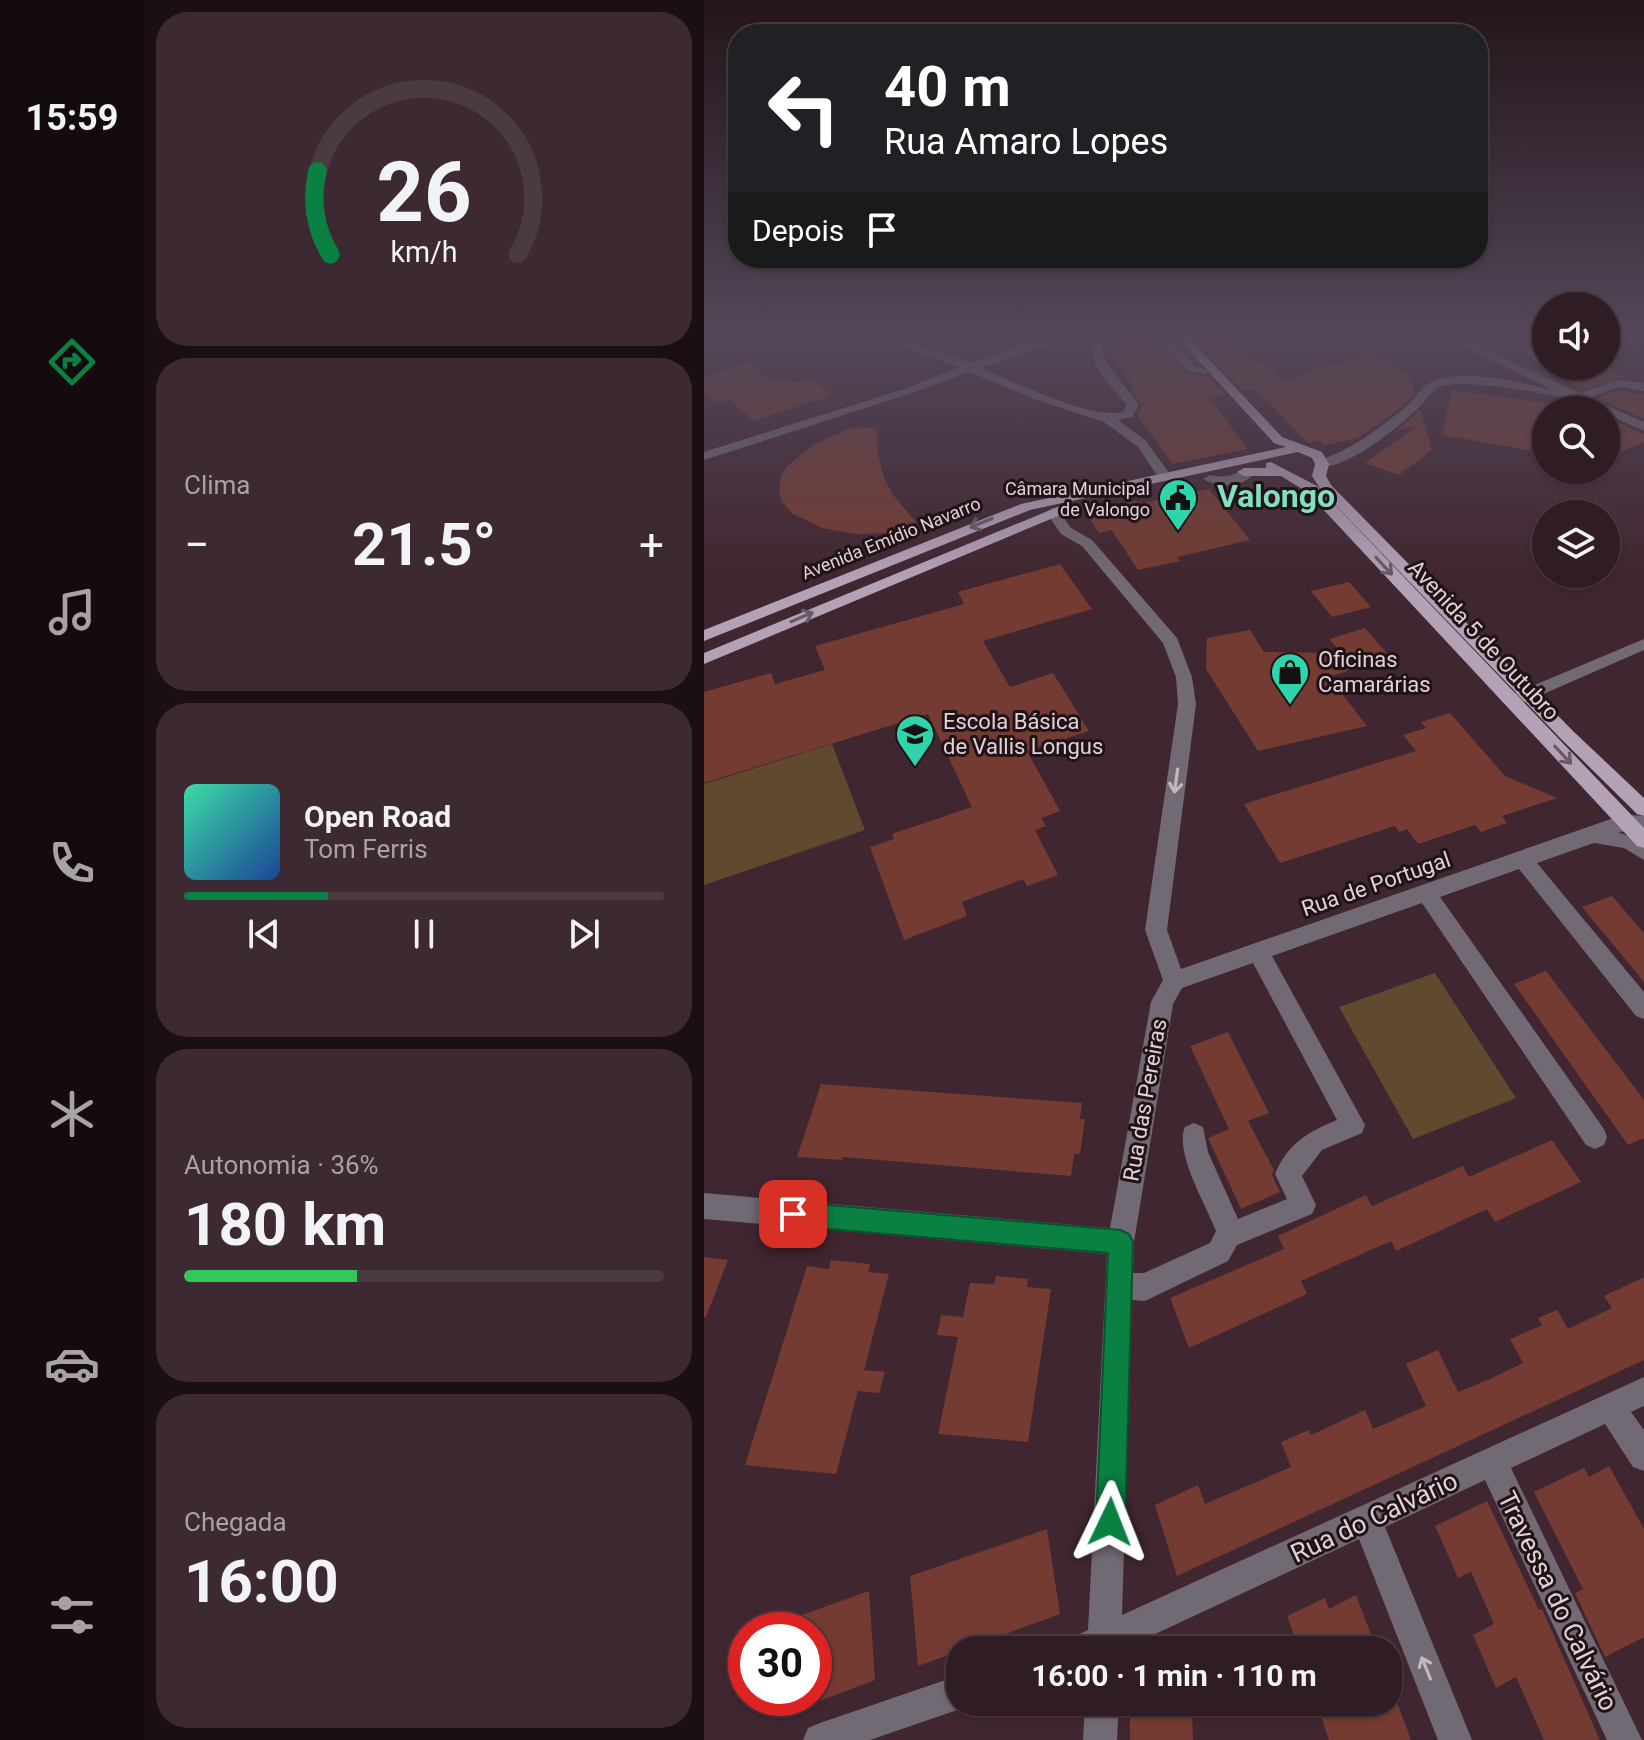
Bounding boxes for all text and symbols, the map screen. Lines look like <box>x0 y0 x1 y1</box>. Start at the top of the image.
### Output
text: 40 m <box>884 54 1011 120</box>
icon: left <box>752 56 856 160</box>
text: 15:59 <box>26 97 118 139</box>
text: Rua Amaro Lopes <box>884 121 1168 163</box>
text: 26 <box>376 143 472 240</box>
icon: arrive <box>860 208 904 252</box>
text: Depois <box>752 213 844 248</box>
text: km/h <box>390 235 458 269</box>
map controls <box>1532 292 1620 588</box>
button: sound <box>1532 292 1620 380</box>
icon: directions <box>44 334 100 390</box>
button: search <box>1532 396 1620 484</box>
text: Clima <box>184 470 251 500</box>
public building icon: Câmara Municipal de Valongo <box>1157 477 1199 532</box>
district label: Valongo <box>1217 477 1335 515</box>
place label: Câmara Municipal de Valongo <box>1005 478 1150 520</box>
street label: Avenida Emídio Navarro <box>798 492 984 584</box>
button: layers <box>1532 500 1620 588</box>
text: 21.5° <box>352 509 496 580</box>
one-way arrow <box>969 517 994 531</box>
text: − <box>184 519 209 571</box>
text: + <box>639 519 664 571</box>
street label: Avenida 5 de Outubro <box>1403 555 1565 725</box>
one-way arrow <box>1375 556 1393 576</box>
icon: music <box>44 584 100 640</box>
one-way arrow <box>789 609 814 624</box>
place label: Oficinas Camarárias <box>1318 647 1431 697</box>
shop icon: Oficinas Camarárias <box>1269 651 1311 706</box>
place label: Escola Básica de Vallis Longus <box>943 709 1103 759</box>
school or university icon: Escola Básica de Vallis Longus <box>894 713 936 768</box>
one-way arrow <box>1553 745 1572 764</box>
one-way arrow <box>1168 768 1183 793</box>
text: Open Road <box>304 799 451 834</box>
text: Tom Ferris <box>304 834 428 864</box>
icon: phone <box>44 835 100 891</box>
street label: Rua de Portugal <box>1298 847 1454 921</box>
icon: previous <box>242 912 286 956</box>
icon: pause <box>402 912 446 956</box>
icon: next <box>562 912 606 956</box>
street label: Rua das Pereiras <box>1118 1017 1172 1183</box>
icon: climate <box>44 1086 100 1142</box>
text: Autonomia · 36% <box>184 1150 379 1180</box>
pin <box>759 1180 827 1248</box>
text: 180 km <box>184 1189 386 1260</box>
icon: arrive <box>771 1192 815 1236</box>
icon: car <box>44 1336 100 1392</box>
street label: Rua do Calvário <box>1286 1465 1462 1569</box>
position arrow <box>1068 1480 1152 1564</box>
street label: Travessa do Calvário <box>1492 1486 1624 1716</box>
text: Chegada <box>184 1507 287 1537</box>
text: 16:00 <box>184 1546 339 1617</box>
icon: filters <box>44 1587 100 1643</box>
speed limit sign: 30 <box>728 1612 832 1716</box>
one-way arrow <box>1418 1656 1432 1681</box>
text: 16:00 · 1 min · 110 m <box>1031 1658 1317 1693</box>

